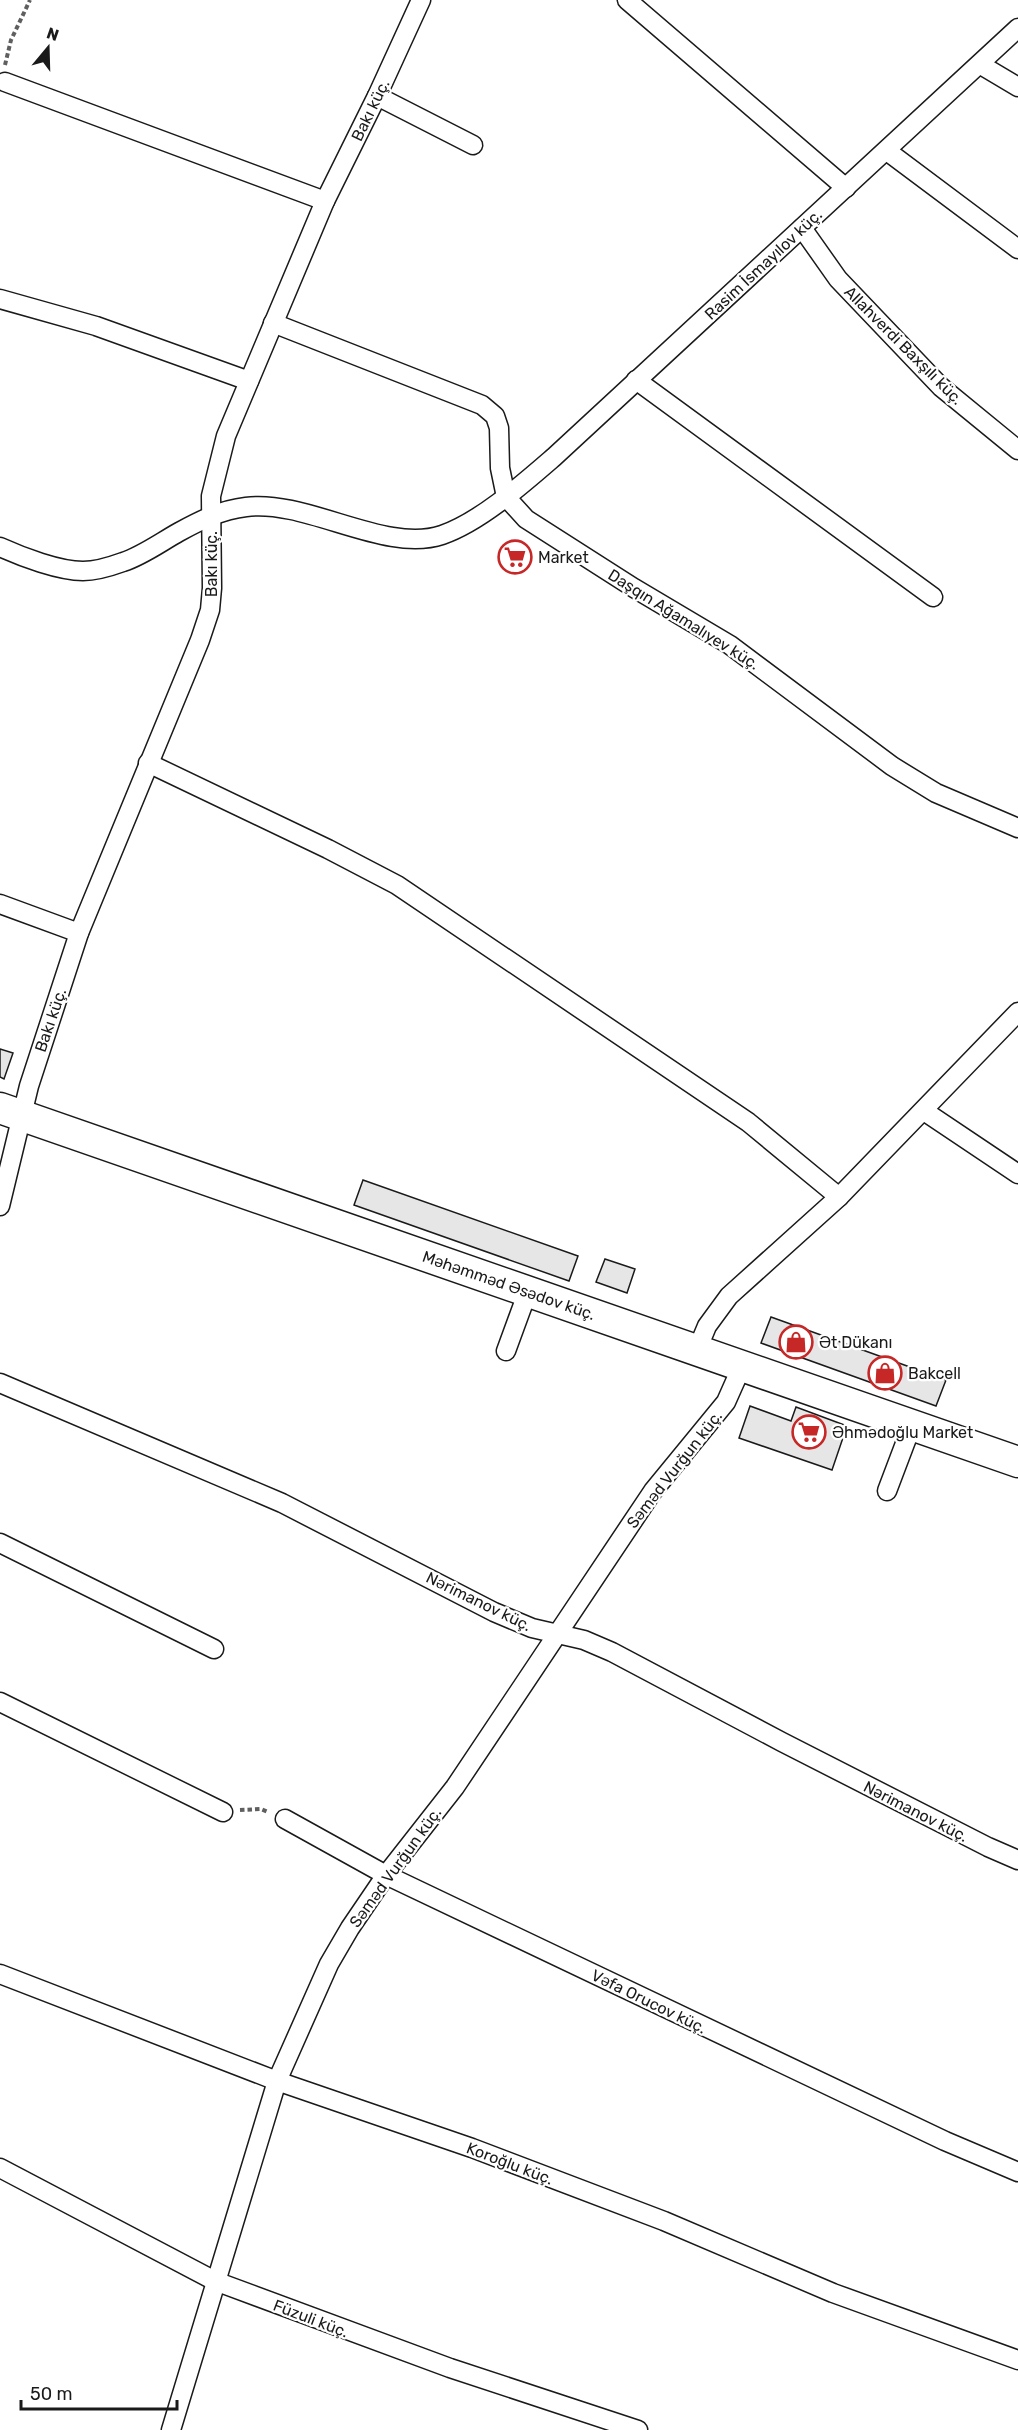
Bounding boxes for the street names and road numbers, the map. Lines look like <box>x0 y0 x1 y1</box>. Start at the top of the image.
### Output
street label: Bakı küç. <box>347 76 394 144</box>
street label: Rasim İsmayılov küç. <box>701 205 826 324</box>
street label: Allahverdi Baxşılı küç. <box>840 282 967 409</box>
street label: Bakı küç. <box>202 531 221 597</box>
street label: Daşqın Ağamalıyev küç. <box>605 565 763 674</box>
street label: Bakı küç. <box>31 986 70 1055</box>
street label: Məhəmməd Əsədov küç. <box>420 1247 598 1324</box>
street label: Səməd Vurğun küç. <box>623 1407 726 1532</box>
street label: Nərimanov küç. <box>423 1568 534 1635</box>
street label: Nərimanov küç. <box>860 1777 971 1846</box>
street label: Səməd Vurğun küç. <box>345 1803 445 1931</box>
street label: Vəfa Orucov küç. <box>588 1965 709 2038</box>
street label: Koroğlu küç. <box>464 2138 556 2189</box>
street label: Füzuli küç. <box>271 2295 351 2341</box>

